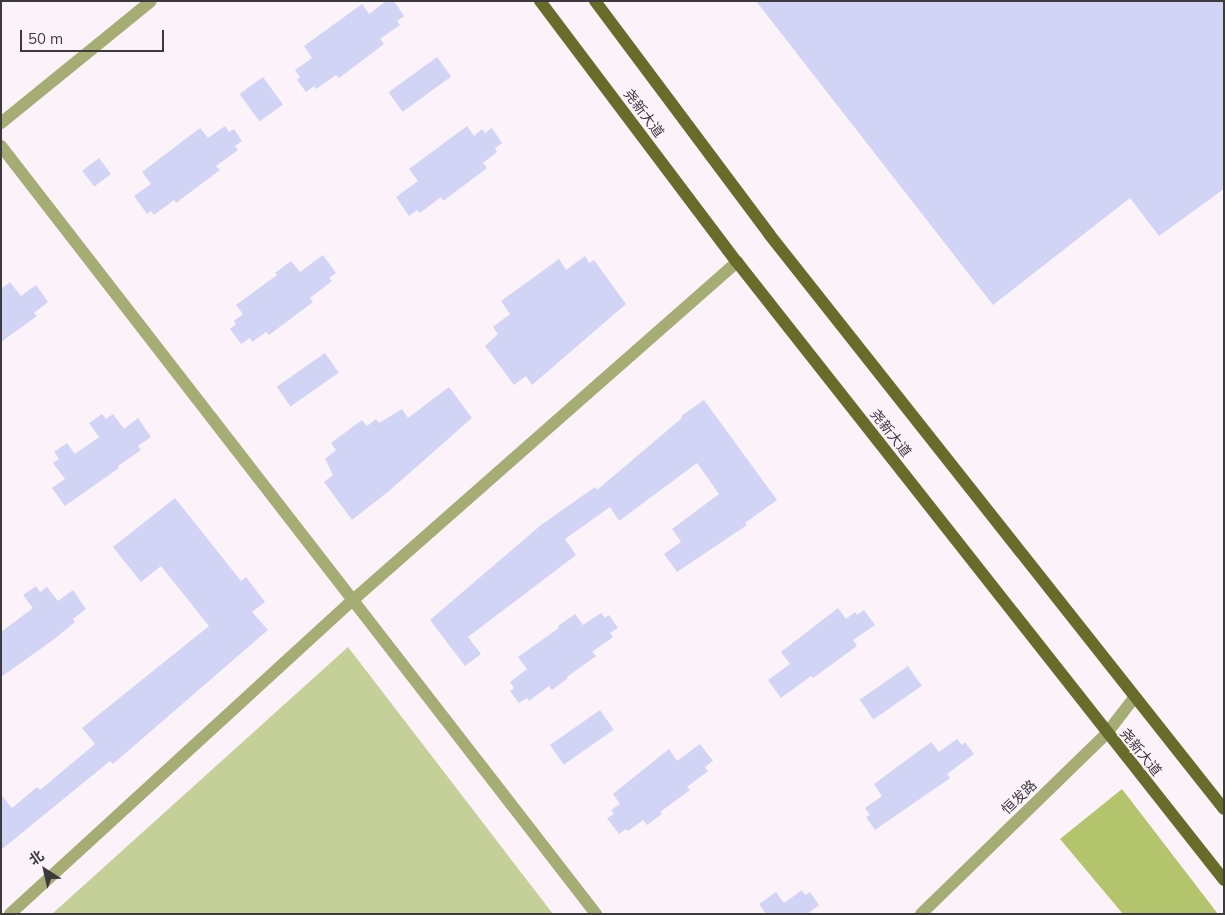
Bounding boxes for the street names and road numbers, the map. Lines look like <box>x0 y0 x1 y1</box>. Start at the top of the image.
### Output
street label: 尧新大道 <box>620 86 668 140</box>
street label: 尧新大道 <box>867 406 915 460</box>
street label: 尧新大道 <box>1117 725 1165 779</box>
street label: 恒发路 <box>998 776 1040 818</box>

